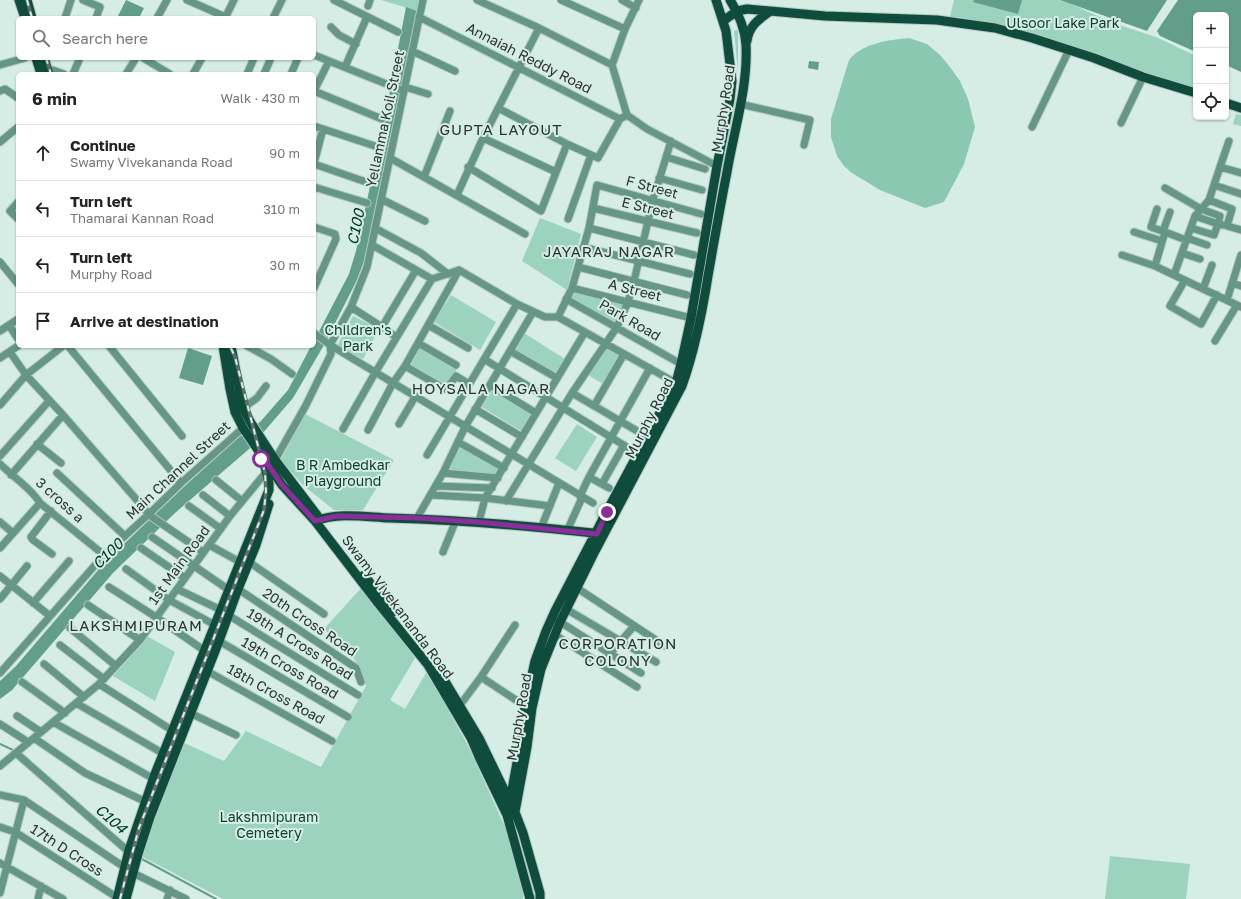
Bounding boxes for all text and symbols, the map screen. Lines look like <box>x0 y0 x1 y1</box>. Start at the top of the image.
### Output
map controls <box>1193 12 1229 120</box>
button: + <box>1193 12 1229 48</box>
park label: Ulsoor Lake Park <box>1006 14 1120 31</box>
search box <box>16 16 316 60</box>
street label: Annaiah Reddy Road <box>464 19 595 97</box>
icon: search <box>30 27 52 49</box>
text: Search here <box>62 29 148 47</box>
button: − <box>1193 48 1229 84</box>
street label: Yellamma Koil Street <box>362 49 407 189</box>
street label: Murphy Road <box>707 64 738 154</box>
button: locate <box>1193 84 1229 120</box>
text: 6 min <box>32 88 77 109</box>
text: Walk · 430 m <box>220 90 300 106</box>
district label: GUPTA LAYOUT <box>439 120 563 138</box>
text: Continue <box>70 136 136 154</box>
icon: ahead <box>32 142 54 164</box>
text: 90 m <box>269 145 300 161</box>
text: Swamy Vivekananda Road <box>70 154 233 170</box>
street label: F Street <box>624 171 680 202</box>
text: Turn left <box>70 192 132 210</box>
street label: E Street <box>620 193 676 222</box>
icon: left <box>32 198 54 220</box>
text: 310 m <box>263 201 300 217</box>
water label: C100 <box>342 206 368 246</box>
text: Thamarai Kannan Road <box>70 210 214 226</box>
district label: JAYARAJ NAGAR <box>543 242 675 260</box>
text: Turn left <box>70 248 132 266</box>
icon: left <box>32 254 54 276</box>
text: 30 m <box>270 257 300 273</box>
text: Murphy Road <box>70 266 152 282</box>
street label: A Street <box>607 275 664 304</box>
street label: Park Road <box>597 295 664 344</box>
icon: arrive <box>32 310 54 332</box>
text: Arrive at destination <box>70 312 219 330</box>
park label: Children's Park <box>324 321 392 354</box>
street label: Murphy Road <box>621 374 676 461</box>
district label: HOYSALA NAGAR <box>412 379 550 397</box>
street label: Main Channel Street <box>122 417 233 522</box>
route start <box>252 450 270 468</box>
park label: B R Ambedkar Playground <box>296 456 391 489</box>
street label: 3 cross a <box>33 473 88 526</box>
route end <box>598 503 616 521</box>
street label: 1st Main Road <box>144 522 213 607</box>
street label: Swamy Vivekananda Road <box>339 532 458 682</box>
water label: C100 <box>88 533 128 572</box>
street label: 20th Cross Road <box>260 584 361 659</box>
street label: 19th A Cross Road <box>244 604 356 683</box>
district label: LAKSHMIPURAM <box>69 616 203 634</box>
street label: 19th Cross Road <box>239 633 342 702</box>
district label: CORPORATION COLONY <box>559 634 678 669</box>
street label: 18th Cross Road <box>224 660 328 727</box>
street label: Murphy Road <box>502 672 535 762</box>
water label: C104 <box>92 800 132 837</box>
park label: Lakshmipuram Cemetery <box>220 808 318 841</box>
street label: 17th D Cross <box>28 820 107 879</box>

